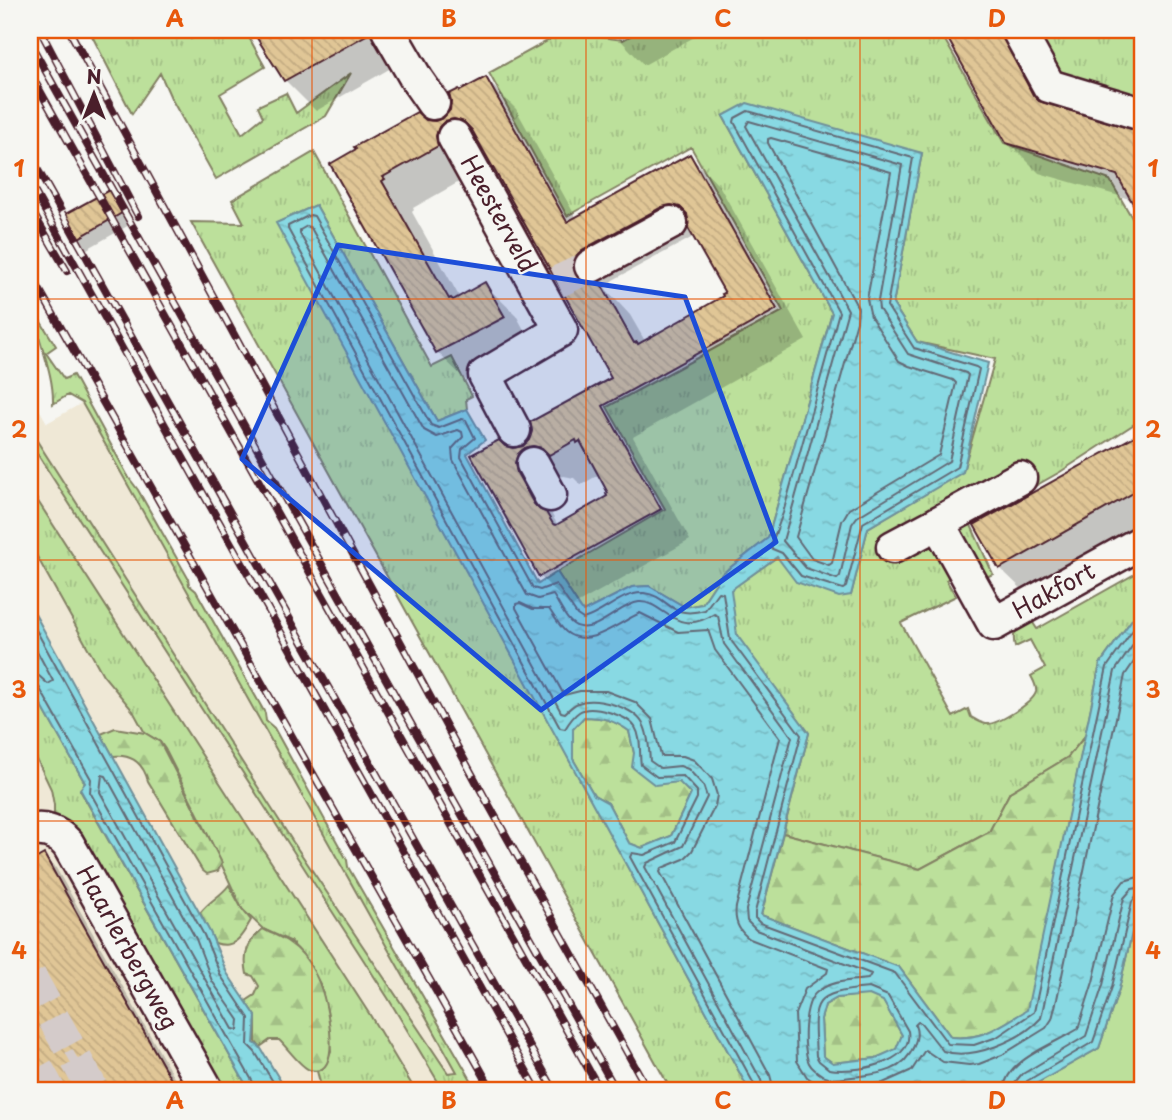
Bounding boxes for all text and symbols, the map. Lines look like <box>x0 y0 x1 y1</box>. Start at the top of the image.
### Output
text: A <box>166 0 184 35</box>
text: B <box>441 0 457 35</box>
text: C <box>714 0 732 35</box>
text: D <box>988 0 1006 35</box>
north arrow <box>60 60 130 130</box>
text: N <box>86 62 102 90</box>
street label: Heesterveld <box>453 148 547 278</box>
text: 1 <box>14 150 25 185</box>
text: 1 <box>1148 150 1159 185</box>
text: 2 <box>11 411 27 446</box>
text: 2 <box>1145 411 1161 446</box>
street label: Hakfort <box>1005 552 1101 627</box>
text: 3 <box>11 671 27 706</box>
text: 3 <box>1145 671 1161 706</box>
street label: Haarlerbergweg <box>69 858 189 1036</box>
text: 4 <box>11 932 27 967</box>
text: 4 <box>1145 932 1161 967</box>
text: A <box>166 1082 184 1117</box>
text: B <box>441 1082 457 1117</box>
text: C <box>714 1082 732 1117</box>
text: D <box>988 1082 1006 1117</box>

